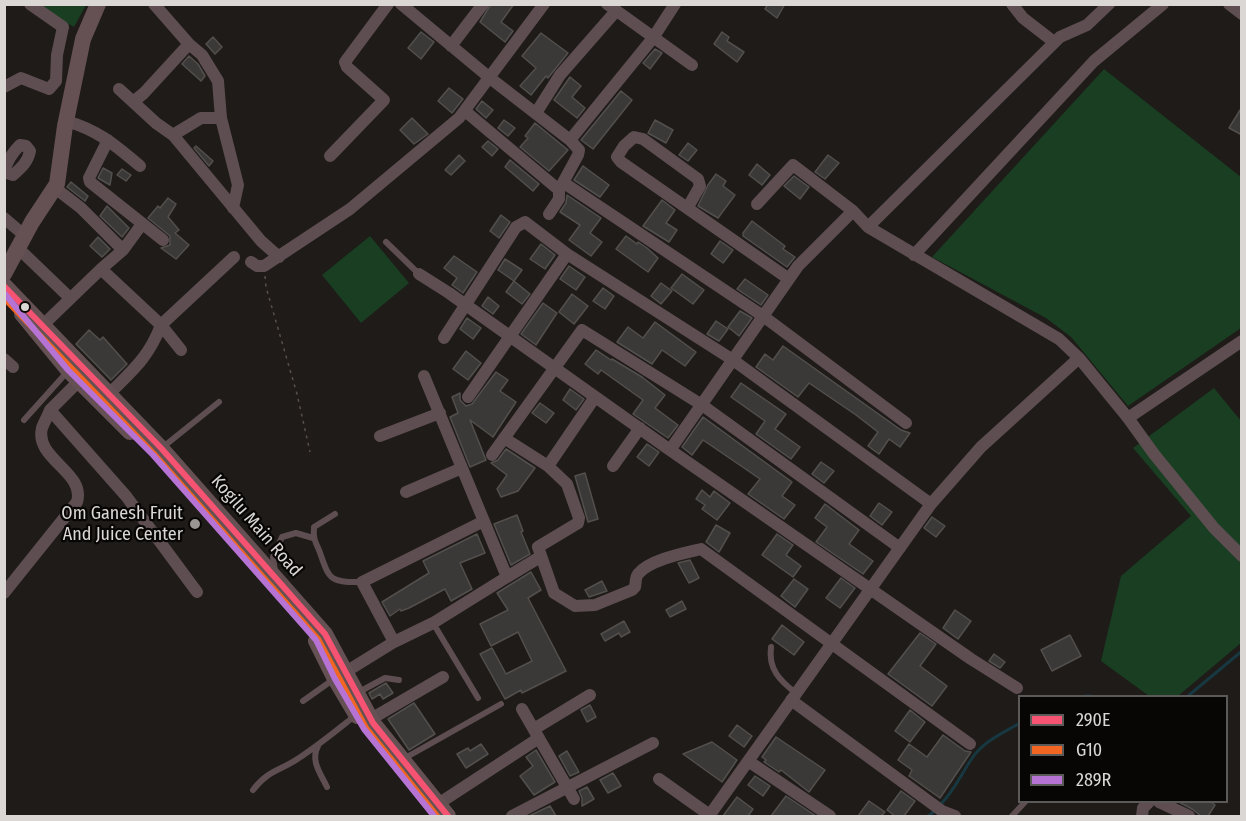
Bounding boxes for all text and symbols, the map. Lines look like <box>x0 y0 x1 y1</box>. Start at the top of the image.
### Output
unlabelled marker <box>19 301 31 313</box>
street label: Kogilu Main Road <box>206 471 306 581</box>
place label: Om Ganesh Fruit And Juice Center <box>61 503 183 546</box>
marker: Om Ganesh Fruit And Juice Center <box>188 517 202 531</box>
legend <box>1018 695 1228 803</box>
text: 290E <box>1076 709 1110 731</box>
text: G10 <box>1076 739 1102 761</box>
text: 289R <box>1076 769 1111 791</box>

